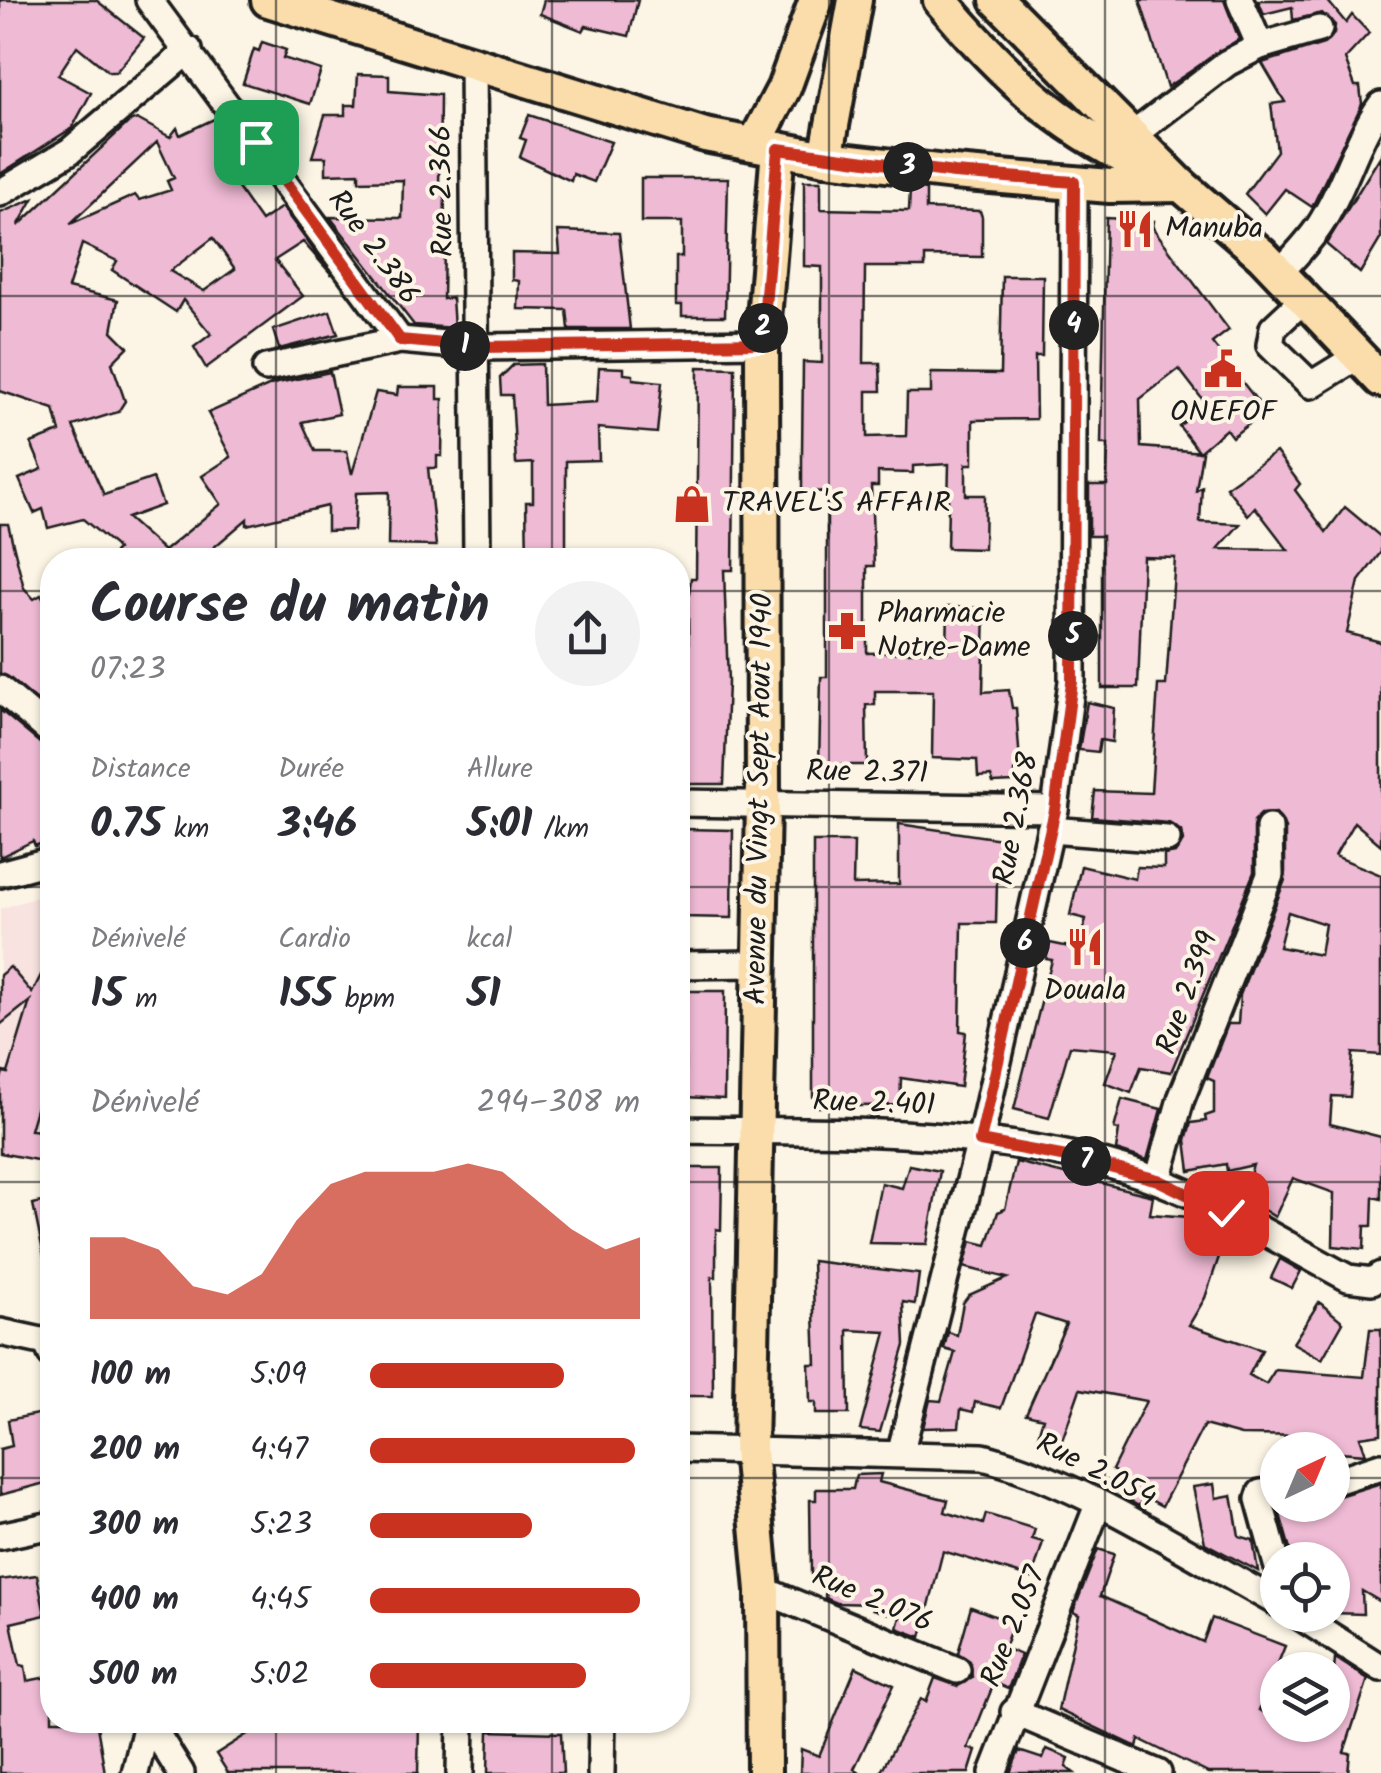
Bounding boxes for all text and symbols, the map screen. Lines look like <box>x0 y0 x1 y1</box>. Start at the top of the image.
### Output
pin <box>214 100 299 185</box>
icon: arrive <box>229 115 284 170</box>
street label: Rue 2.366 <box>418 124 468 258</box>
pin: 3 <box>883 142 933 192</box>
text: 3 <box>900 144 916 189</box>
street label: Rue 2.386 <box>314 180 432 316</box>
place label: Manuba <box>1165 205 1263 253</box>
restaurant icon: Manuba <box>1114 208 1156 250</box>
pin: 4 <box>1049 300 1099 350</box>
text: 4 <box>1066 302 1082 347</box>
pin: 2 <box>738 303 788 353</box>
text: 2 <box>755 305 771 350</box>
pin: 1 <box>440 321 490 371</box>
text: 1 <box>461 323 469 368</box>
public building icon: ONEFOF <box>1202 348 1244 390</box>
place label: ONEFOF <box>1170 389 1278 437</box>
place label: TRAVEL'S AFFAIR <box>722 480 951 528</box>
shop icon: TRAVEL'S AFFAIR <box>671 483 713 525</box>
text: Course du matin <box>90 564 490 651</box>
button: share <box>535 581 640 686</box>
place label: Pharmacie Notre-Dame <box>877 590 1031 672</box>
street label: Avenue du Vingt Sept Aout 1940 <box>732 593 788 1005</box>
pharmacy icon: Pharmacie Notre-Dame <box>826 610 868 652</box>
pin: 5 <box>1048 611 1098 661</box>
text: 5 <box>1066 613 1080 658</box>
text: 07:23 <box>90 645 166 696</box>
text: Distance <box>90 747 191 792</box>
text: Durée <box>278 747 344 792</box>
text: Allure <box>467 747 533 792</box>
street label: Rue 2.371 <box>805 748 929 798</box>
street label: Rue 2.368 <box>981 748 1054 889</box>
text: 0.75 <box>90 792 163 859</box>
text: 3:46 <box>278 792 357 859</box>
text: 5:01 <box>467 792 532 859</box>
text: km <box>163 807 209 852</box>
text: /km <box>532 807 589 852</box>
text: Dénivelé <box>90 917 185 962</box>
text: Cardio <box>278 917 351 962</box>
text: kcal <box>467 917 512 962</box>
pin: 6 <box>1000 918 1050 968</box>
text: 6 <box>1017 920 1033 965</box>
street label: Rue 2.399 <box>1143 924 1233 1062</box>
restaurant icon: Douala <box>1064 926 1106 968</box>
text: 15 <box>90 962 124 1029</box>
text: 155 <box>278 962 334 1029</box>
text: 51 <box>467 962 501 1029</box>
place label: Douala <box>1044 967 1126 1015</box>
text: m <box>124 977 157 1022</box>
text: bpm <box>334 977 395 1022</box>
text: Dénivelé <box>90 1078 199 1129</box>
text: 294–308 m <box>477 1078 640 1129</box>
street label: Rue 2.401 <box>812 1078 936 1130</box>
pin: 7 <box>1061 1136 1111 1186</box>
text: 7 <box>1079 1138 1093 1183</box>
pin <box>1184 1171 1269 1256</box>
icon: check <box>1199 1186 1254 1241</box>
text: 100 m <box>90 1350 171 1401</box>
text: 5:09 <box>250 1350 307 1401</box>
street label: Rue 2.054 <box>1027 1420 1165 1522</box>
text: 200 m <box>90 1425 180 1476</box>
text: 4:47 <box>250 1425 308 1476</box>
north arrow <box>1260 1432 1350 1522</box>
map controls <box>1260 1432 1350 1742</box>
text: 300 m <box>90 1500 179 1551</box>
text: 5:23 <box>250 1500 312 1551</box>
button: locate <box>1260 1542 1350 1632</box>
street label: Rue 2.076 <box>804 1553 940 1647</box>
street label: Rue 2.057 <box>968 1558 1060 1695</box>
text: 400 m <box>90 1575 179 1626</box>
text: 4:45 <box>250 1575 310 1626</box>
text: 500 m <box>90 1650 178 1701</box>
text: 5:02 <box>250 1650 310 1701</box>
button: layers <box>1260 1652 1350 1742</box>

